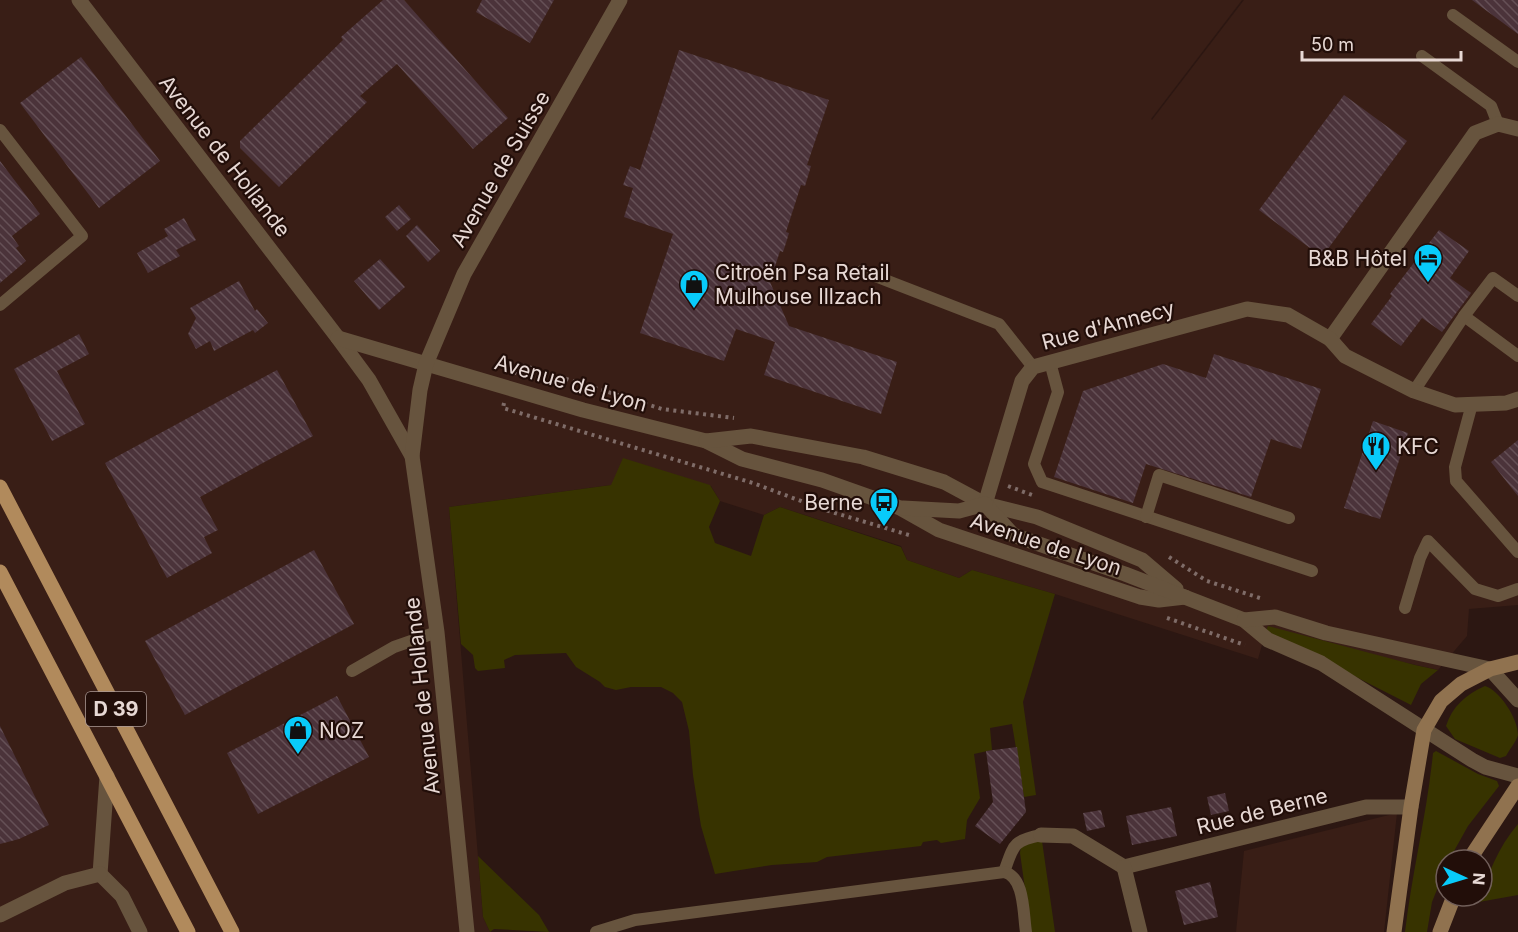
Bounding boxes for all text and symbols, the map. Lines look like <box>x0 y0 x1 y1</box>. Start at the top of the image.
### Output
scale bar <box>1302 24 1461 62</box>
text: 50 m <box>1311 34 1354 55</box>
street label: Avenue de Hollande <box>154 70 296 242</box>
street label: Avenue de Suisse <box>445 87 555 251</box>
hotel icon: B&B Hôtel <box>1412 242 1444 284</box>
place label: B&B Hôtel <box>1308 246 1407 271</box>
place label: Citroën Psa Retail Mulhouse Illzach <box>715 260 890 309</box>
shop icon: Citroën Psa Retail Mulhouse Illzach <box>678 268 710 310</box>
street label: Rue d'Annecy <box>1039 295 1177 355</box>
street label: Avenue de Lyon <box>492 349 650 417</box>
restaurant icon: KFC <box>1360 430 1392 472</box>
place label: KFC <box>1397 434 1439 459</box>
bus stop icon: Berne <box>868 486 900 528</box>
place label: Berne <box>804 490 863 515</box>
street label: Avenue de Lyon <box>967 508 1125 580</box>
street label: Avenue de Hollande <box>399 596 445 796</box>
road number: D 39 <box>86 692 146 726</box>
shop icon: NOZ <box>282 714 314 756</box>
place label: NOZ <box>319 718 364 743</box>
street label: Rue de Berne <box>1194 783 1330 839</box>
north arrow <box>1434 848 1494 908</box>
text: N <box>1469 872 1489 886</box>

